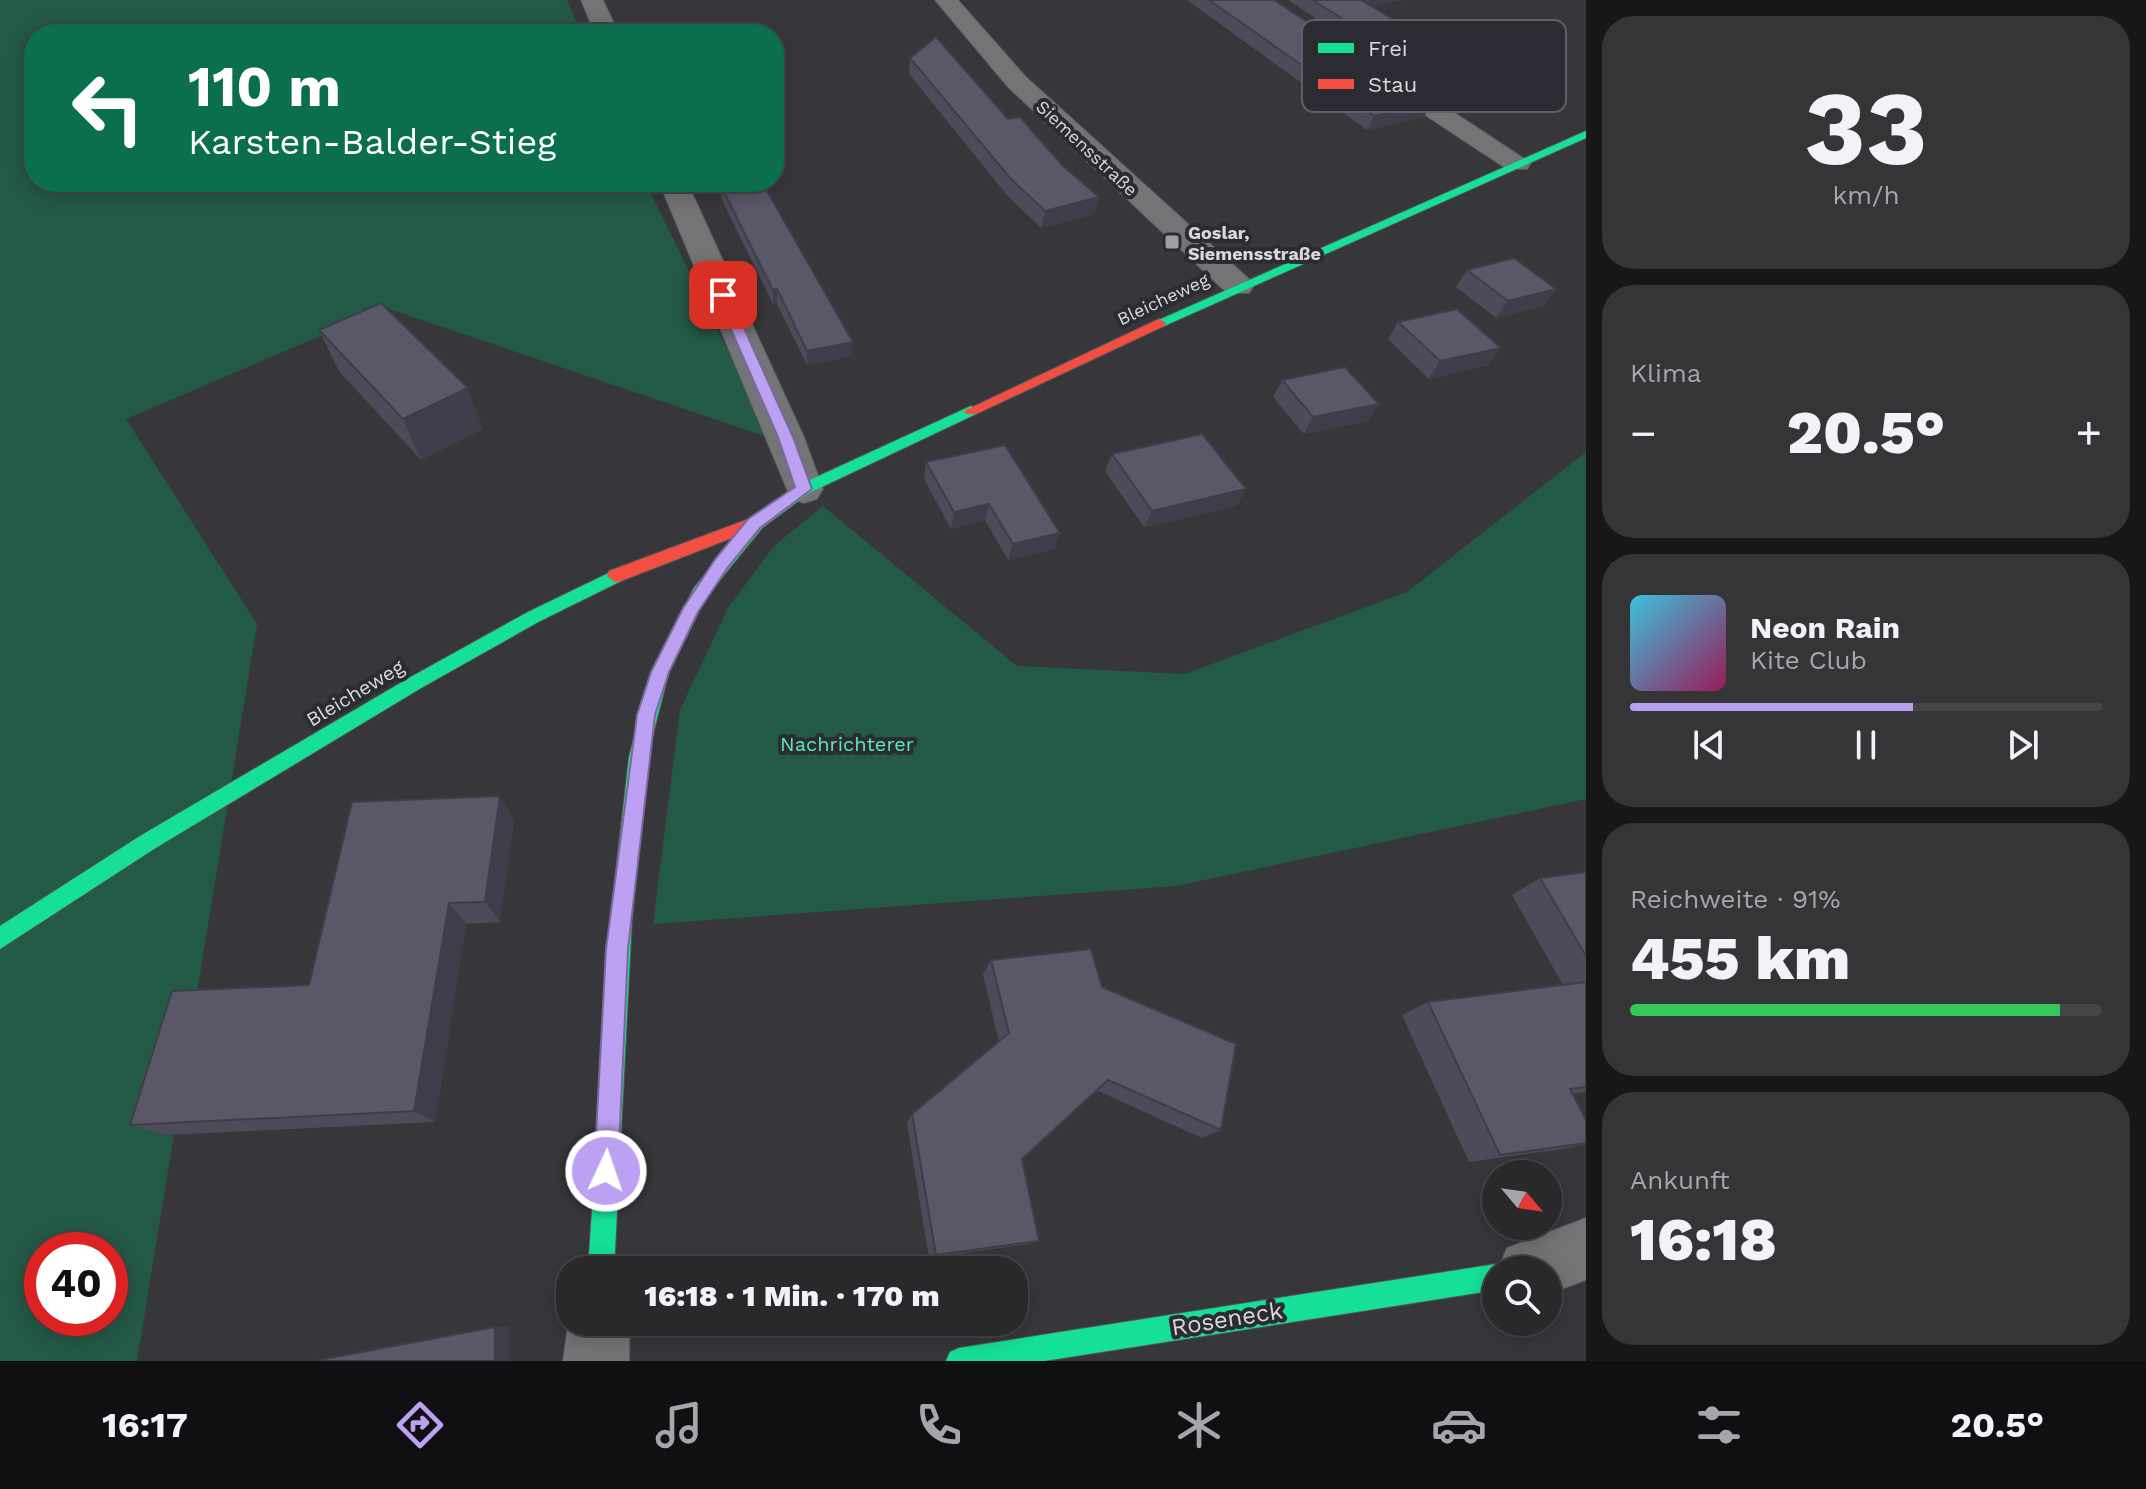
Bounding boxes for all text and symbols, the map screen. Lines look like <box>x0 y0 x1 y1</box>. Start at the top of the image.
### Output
legend <box>1302 20 1566 112</box>
text: Frei <box>1368 36 1408 61</box>
text: 110 m <box>188 54 341 120</box>
icon: left <box>56 56 160 160</box>
text: 33 <box>1804 67 1928 189</box>
text: Stau <box>1368 72 1417 97</box>
street label: Siemensstraße <box>1032 96 1142 200</box>
text: Karsten-Balder-Stieg <box>188 121 556 163</box>
text: km/h <box>1833 180 1899 210</box>
place label: Goslar, Siemensstraße <box>1188 222 1321 264</box>
marker: Goslar, Siemensstraße <box>1163 233 1181 251</box>
pin <box>689 261 757 329</box>
street label: Bleicheweg <box>1114 268 1212 329</box>
icon: arrive <box>701 273 745 317</box>
text: Klima <box>1630 358 1701 388</box>
text: 20.5° <box>1787 397 1945 468</box>
text: − <box>1630 407 1657 459</box>
text: + <box>2075 407 2102 459</box>
text: Neon Rain <box>1750 610 1900 645</box>
text: Kite Club <box>1750 645 1867 675</box>
street label: Bleicheweg <box>302 654 408 731</box>
icon: previous <box>1687 723 1731 767</box>
icon: pause <box>1844 723 1888 767</box>
icon: next <box>2001 723 2045 767</box>
park label: Nachrichterer <box>780 732 914 756</box>
text: Reichweite · 91% <box>1630 884 1840 914</box>
text: 455 km <box>1630 923 1850 994</box>
position arrow <box>564 1129 648 1213</box>
north arrow <box>1482 1160 1562 1240</box>
map controls <box>1482 1160 1562 1336</box>
text: Ankunft <box>1630 1165 1730 1195</box>
text: 16:18 <box>1630 1204 1777 1275</box>
speed limit sign: 40 <box>24 1232 128 1336</box>
button: search <box>1482 1256 1562 1336</box>
text: 16:18 · 1 Min. · 170 m <box>644 1278 940 1313</box>
street label: Roseneck <box>1169 1296 1285 1342</box>
icon: directions <box>392 1397 448 1453</box>
icon: music <box>651 1397 707 1453</box>
icon: phone <box>911 1397 967 1453</box>
icon: climate <box>1171 1397 1227 1453</box>
icon: car <box>1431 1397 1487 1453</box>
icon: filters <box>1691 1397 1747 1453</box>
text: 16:17 <box>102 1404 188 1446</box>
text: 20.5° <box>1950 1404 2044 1446</box>

